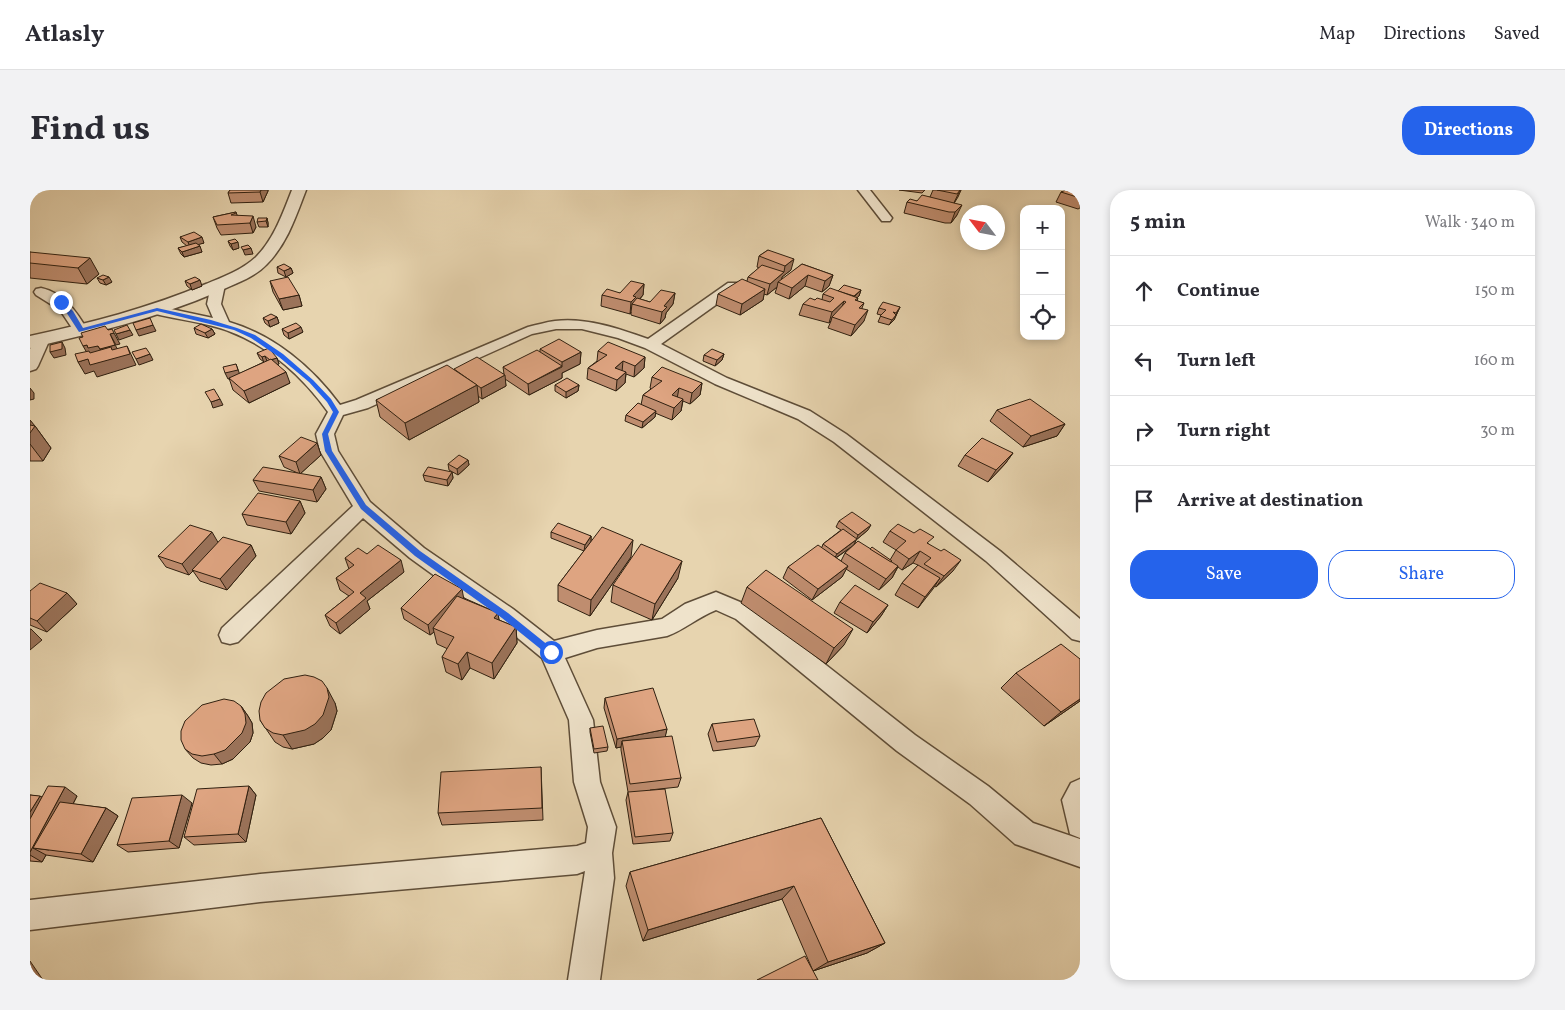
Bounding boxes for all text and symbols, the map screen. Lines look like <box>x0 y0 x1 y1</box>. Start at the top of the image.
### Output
text: Atlasly <box>25 18 104 52</box>
text: Map <box>1319 22 1355 47</box>
text: Directions <box>1383 22 1466 47</box>
text: Saved <box>1494 22 1540 47</box>
text: Find us <box>30 106 150 154</box>
button: Directions <box>1402 106 1535 155</box>
north arrow <box>960 205 1005 250</box>
map controls <box>1020 205 1065 340</box>
button: + <box>1020 205 1065 250</box>
text: 5 min <box>1130 208 1186 237</box>
text: Walk · 340 m <box>1425 212 1515 234</box>
button: − <box>1020 250 1065 295</box>
icon: ahead <box>1130 277 1158 305</box>
text: Continue <box>1177 278 1260 304</box>
text: 150 m <box>1474 280 1515 302</box>
route end <box>50 291 73 314</box>
button: locate <box>1020 295 1065 340</box>
icon: left <box>1130 347 1158 375</box>
text: Turn left <box>1177 348 1256 374</box>
text: 160 m <box>1474 350 1515 372</box>
icon: right <box>1130 417 1158 445</box>
text: Turn right <box>1177 418 1270 444</box>
text: 30 m <box>1480 420 1515 442</box>
icon: arrive <box>1130 487 1158 515</box>
text: Arrive at destination <box>1177 488 1363 514</box>
button: Save <box>1130 550 1318 599</box>
button: Share <box>1328 550 1515 599</box>
route start <box>540 641 563 664</box>

